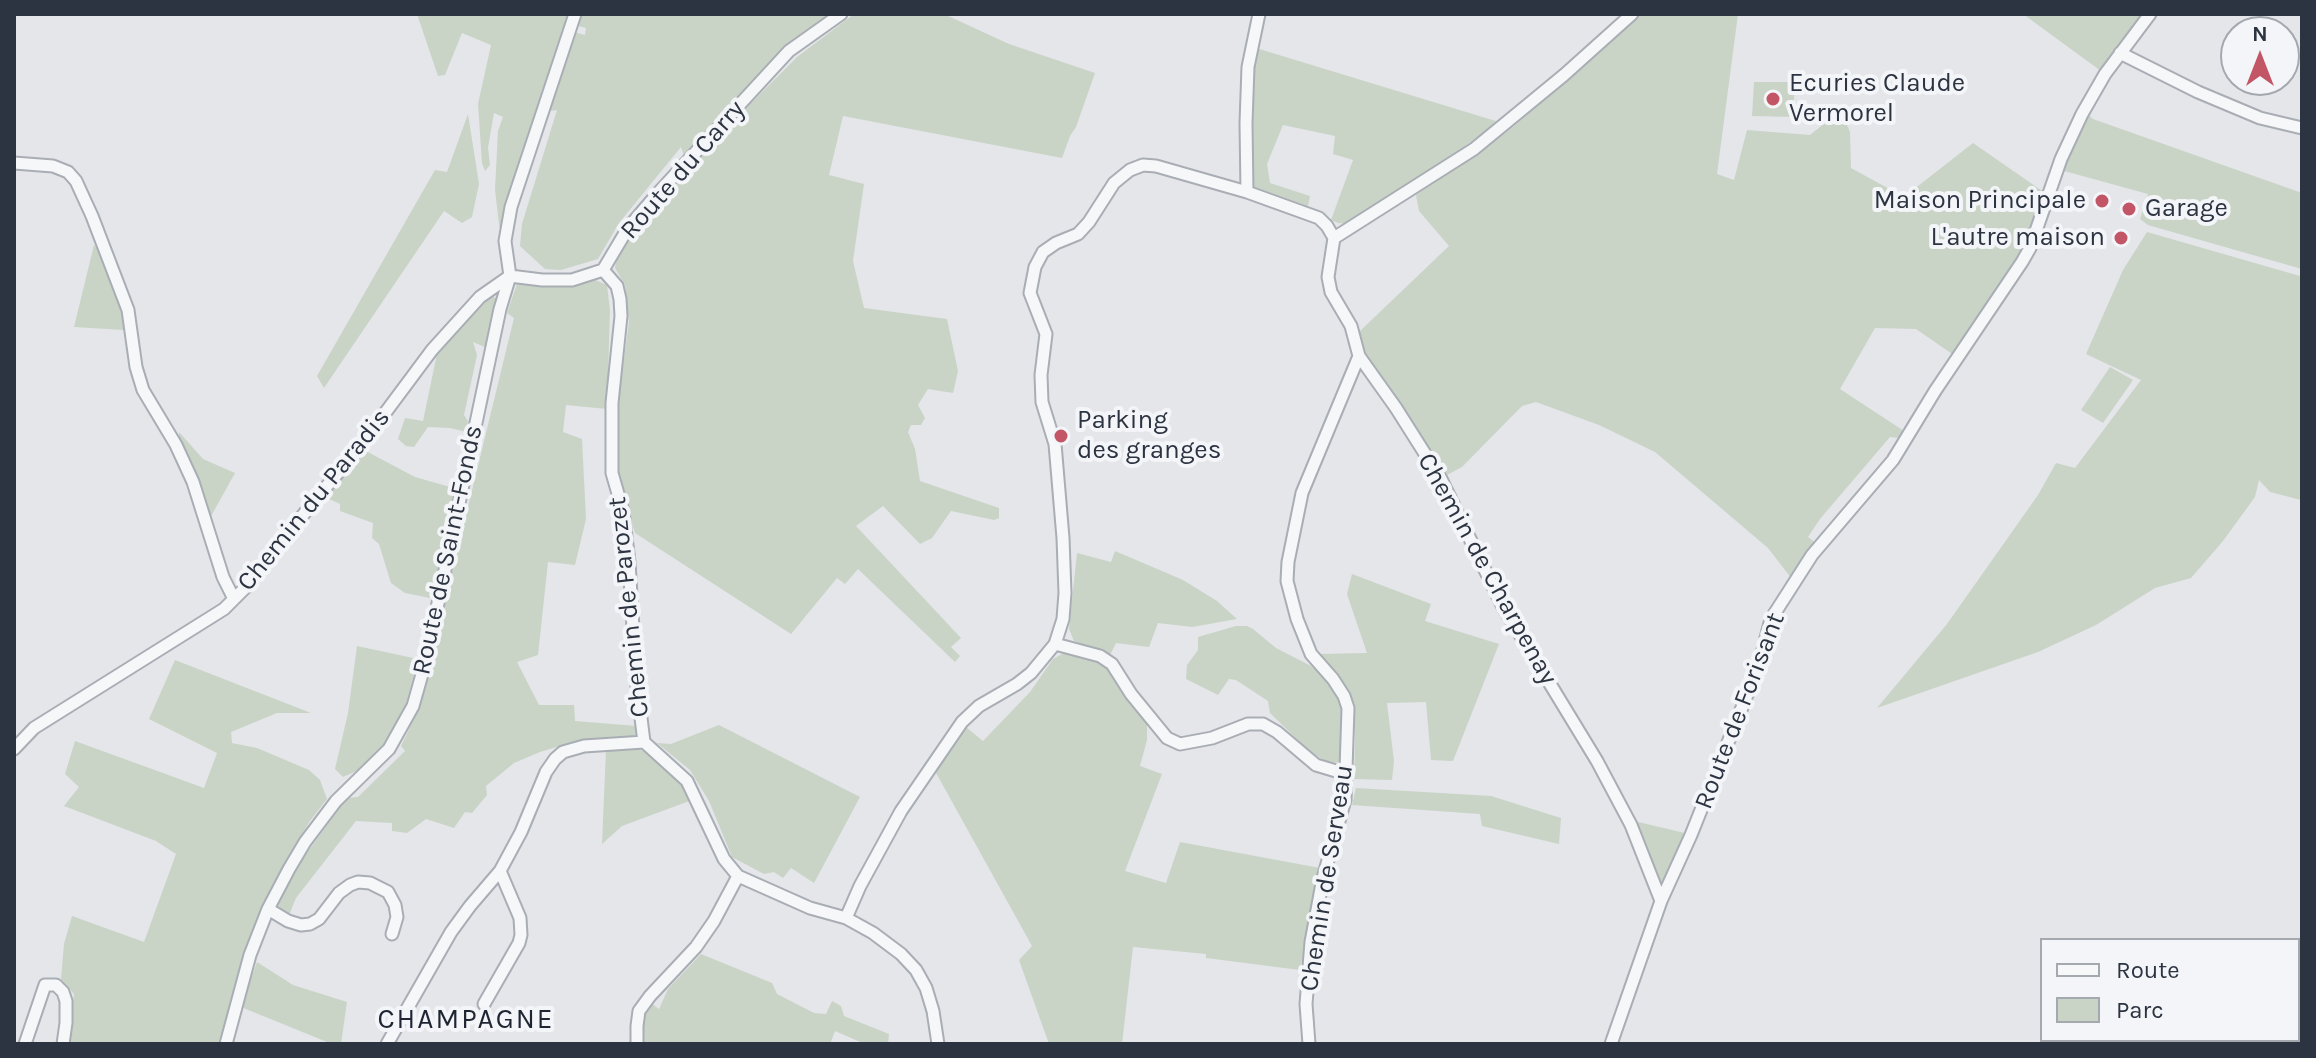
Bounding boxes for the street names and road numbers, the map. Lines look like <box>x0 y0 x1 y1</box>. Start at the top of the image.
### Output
street label: Route du Carry <box>614 94 752 246</box>
street label: Chemin du Paradis <box>231 403 397 597</box>
street label: Route de Saint-Fonds <box>406 422 490 678</box>
street label: Chemin de Charpenay <box>1410 448 1564 690</box>
street label: Chemin de Parozet <box>602 495 656 719</box>
street label: Route de Forisant <box>1688 608 1792 814</box>
street label: Chemin de Serveau <box>1294 763 1360 993</box>

